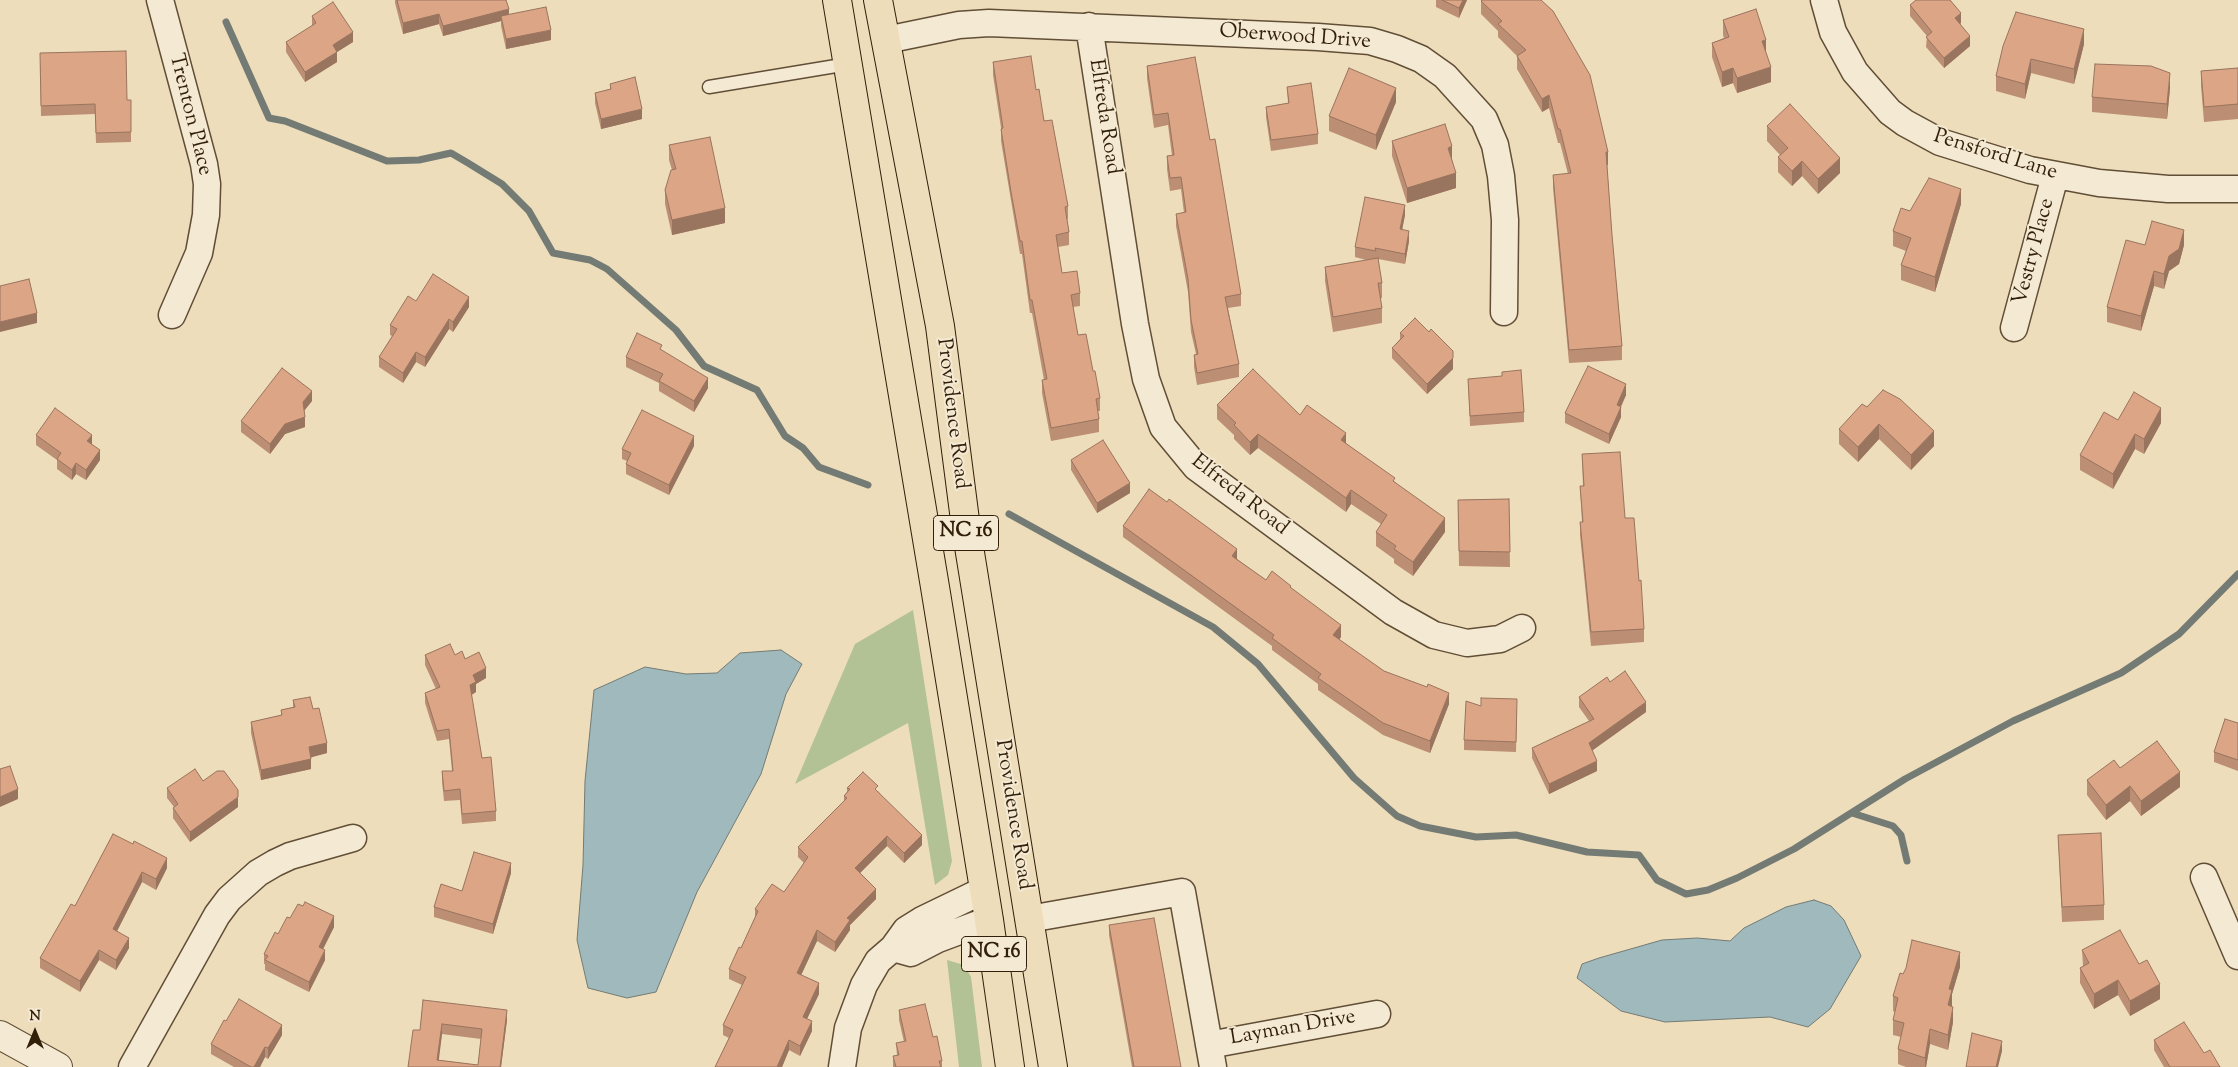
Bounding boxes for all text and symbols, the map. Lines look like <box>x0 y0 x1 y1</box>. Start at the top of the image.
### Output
street label: Oberwood Drive <box>1218 20 1372 56</box>
street label: Trenton Place <box>162 51 216 179</box>
street label: Elfreda Road <box>1081 57 1125 177</box>
street label: Pensford Lane <box>1930 125 2060 187</box>
street label: Vestry Place <box>2009 196 2061 308</box>
street label: Providence Road <box>929 337 973 491</box>
street label: Elfreda Road <box>1185 450 1293 542</box>
road number: NC 16 <box>934 516 998 550</box>
street label: Providence Road <box>988 738 1036 892</box>
road number: NC 16 <box>962 936 1026 972</box>
street label: Layman Drive <box>1228 1006 1358 1052</box>
north arrow <box>10 1007 60 1057</box>
text: N <box>29 1007 41 1027</box>

